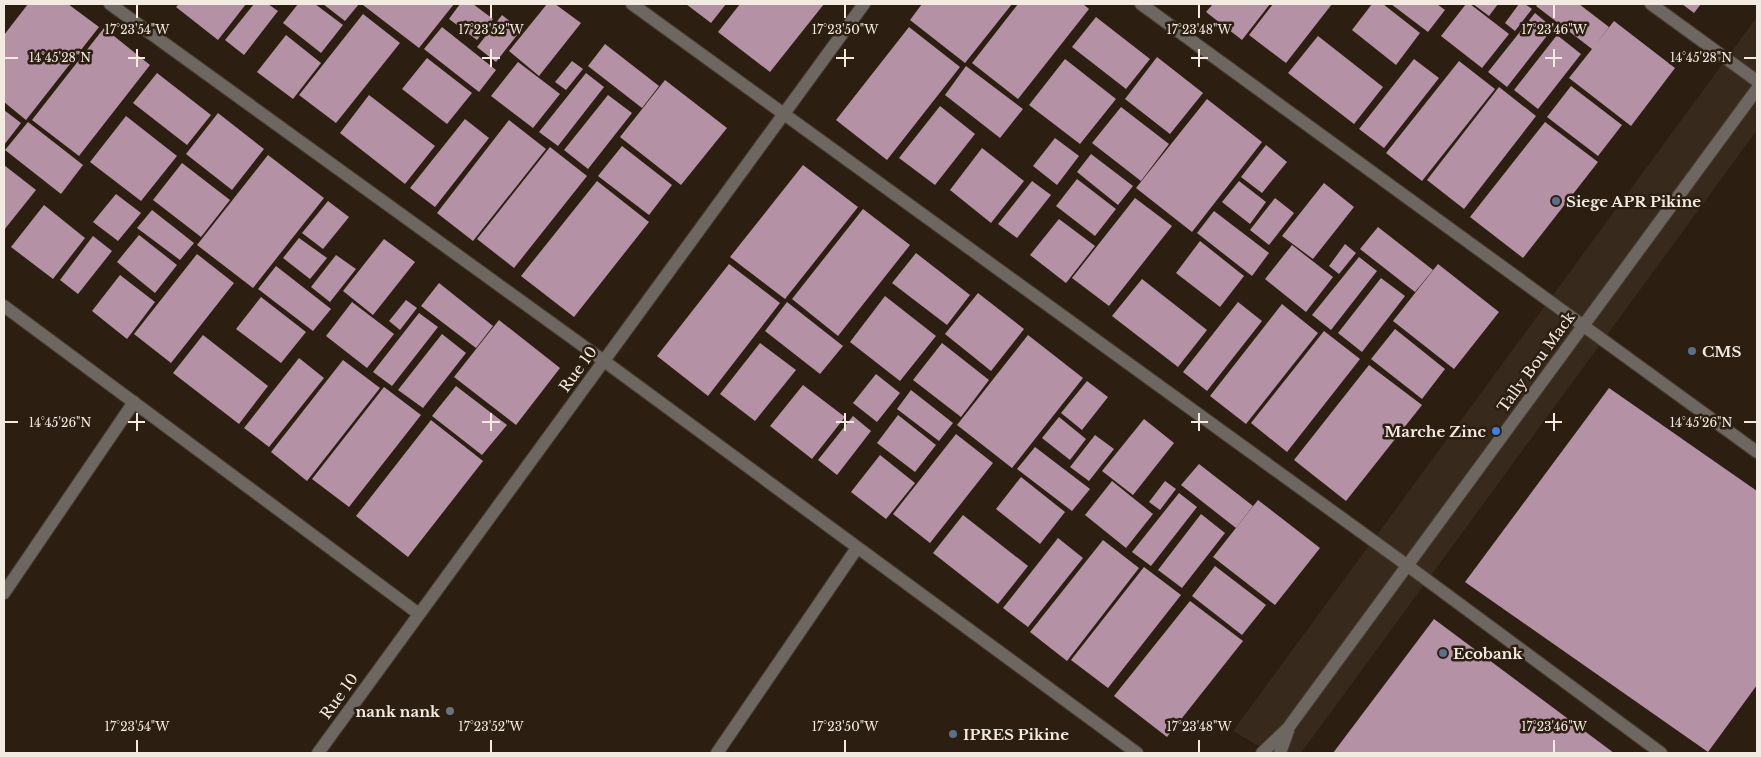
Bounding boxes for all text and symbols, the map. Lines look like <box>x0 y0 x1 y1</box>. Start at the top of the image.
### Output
text: 17°23'54"W <box>105 22 170 37</box>
text: 17°23'52"W <box>458 22 525 37</box>
text: 17°23'50"W <box>812 22 879 37</box>
text: 17°23'48"W <box>1166 22 1233 37</box>
text: 17°23'46"W <box>1521 22 1588 37</box>
text: 14°45'28"N <box>29 50 91 65</box>
text: 14°45'28"N <box>1670 50 1732 65</box>
place label: Siege APR Pikine <box>1566 192 1701 211</box>
marker: Siege APR Pikine <box>1550 195 1562 207</box>
street label: Tally Bou Mack <box>1493 307 1579 416</box>
street label: Rue 10 <box>555 342 601 396</box>
place label: CMS <box>1702 342 1742 361</box>
marker: CMS <box>1686 345 1698 357</box>
text: 14°45'26"N <box>29 415 92 430</box>
text: 14°45'26"N <box>1670 415 1733 430</box>
place label: Marche Zinc <box>1384 422 1487 441</box>
marker: Marche Zinc <box>1490 425 1502 437</box>
place label: Ecobank <box>1453 644 1523 663</box>
marker: Ecobank <box>1437 647 1449 659</box>
street label: Rue 10 <box>316 669 362 723</box>
place label: nank nank <box>355 702 441 721</box>
marker: nank nank <box>444 705 456 717</box>
text: 17°23'54"W <box>105 719 170 734</box>
text: 17°23'52"W <box>458 719 525 734</box>
text: 17°23'50"W <box>812 719 879 734</box>
text: 17°23'48"W <box>1166 719 1233 734</box>
text: 17°23'46"W <box>1521 719 1588 734</box>
place label: IPRES Pikine <box>963 725 1069 744</box>
marker: IPRES Pikine <box>947 728 959 740</box>

